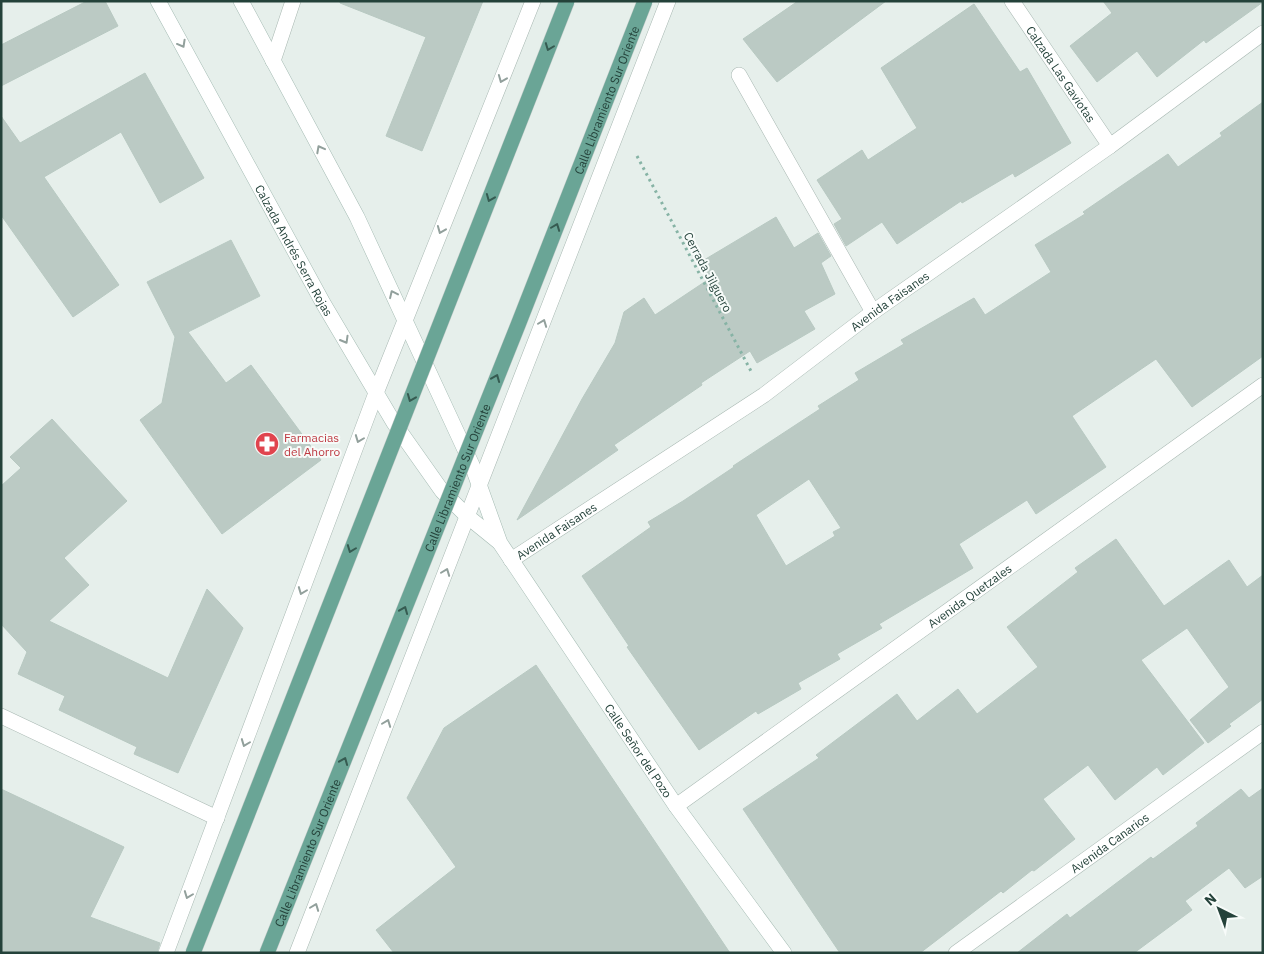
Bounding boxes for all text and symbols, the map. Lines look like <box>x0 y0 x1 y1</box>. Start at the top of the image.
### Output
street label: Calle Libramiento Sur Oriente <box>570 23 642 176</box>
street label: Calzada Las Gaviotas <box>1023 23 1099 125</box>
one-way arrow <box>176 39 186 48</box>
one-way arrow <box>545 42 555 50</box>
one-way arrow <box>497 74 508 83</box>
one-way arrow <box>316 145 326 154</box>
street label: Calzada Andrés Serra Rojas <box>252 182 337 319</box>
one-way arrow <box>486 193 496 202</box>
one-way arrow <box>550 223 561 232</box>
one-way arrow <box>437 225 447 234</box>
street label: Cerrada Jilguero <box>681 229 736 315</box>
street label: Avenida Faisanes <box>847 268 932 334</box>
one-way arrow <box>389 290 399 299</box>
one-way arrow <box>537 319 547 328</box>
one-way arrow <box>338 334 348 343</box>
one-way arrow <box>490 374 501 383</box>
one-way arrow <box>407 393 417 402</box>
street label: Calle Libramiento Sur Oriente <box>421 401 494 554</box>
place label: Farmacias del Ahorro <box>284 430 341 459</box>
pharmacy icon: Farmacias del Ahorro <box>254 431 280 457</box>
one-way arrow <box>355 434 365 443</box>
street label: Avenida Faisanes <box>513 499 599 562</box>
one-way arrow <box>347 544 358 553</box>
street label: Avenida Quetzales <box>924 560 1014 631</box>
one-way arrow <box>440 568 450 577</box>
one-way arrow <box>298 586 308 595</box>
one-way arrow <box>398 606 408 615</box>
street label: Calle Señor del Pozo <box>602 701 676 800</box>
one-way arrow <box>381 720 391 728</box>
one-way arrow <box>241 738 251 747</box>
one-way arrow <box>337 757 348 766</box>
street label: Calle Libramiento Sur Oriente <box>271 776 344 929</box>
street label: Avenida Canarios <box>1067 809 1152 876</box>
north arrow <box>1194 884 1244 934</box>
text: N <box>1201 889 1220 909</box>
one-way arrow <box>184 891 194 899</box>
one-way arrow <box>309 903 319 912</box>

